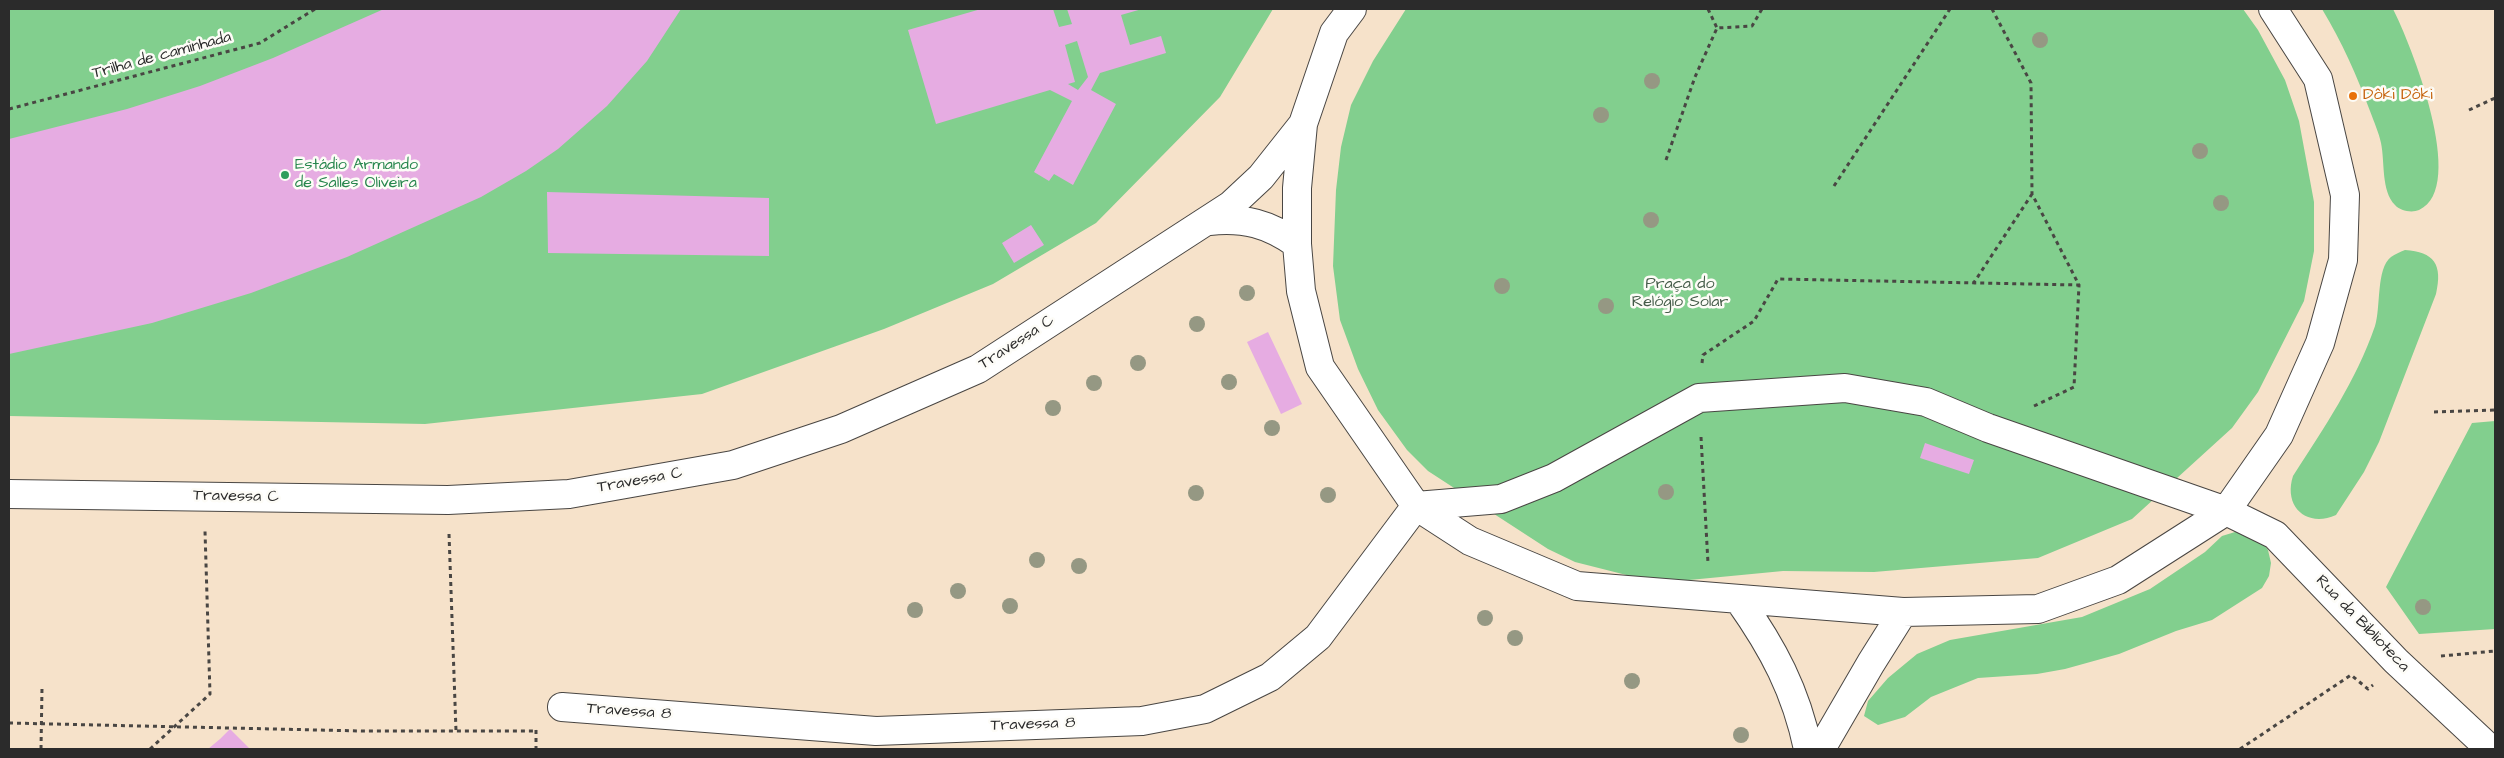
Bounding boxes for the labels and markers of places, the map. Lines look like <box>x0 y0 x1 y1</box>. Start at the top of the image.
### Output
place label: Dôki Dôki <box>2363 86 2433 106</box>
marker: Dôki Dôki <box>2347 90 2359 102</box>
place label: Estádio Armando de Salles Oliveira <box>295 156 418 194</box>
marker: Estádio Armando de Salles Oliveira <box>279 169 291 181</box>

